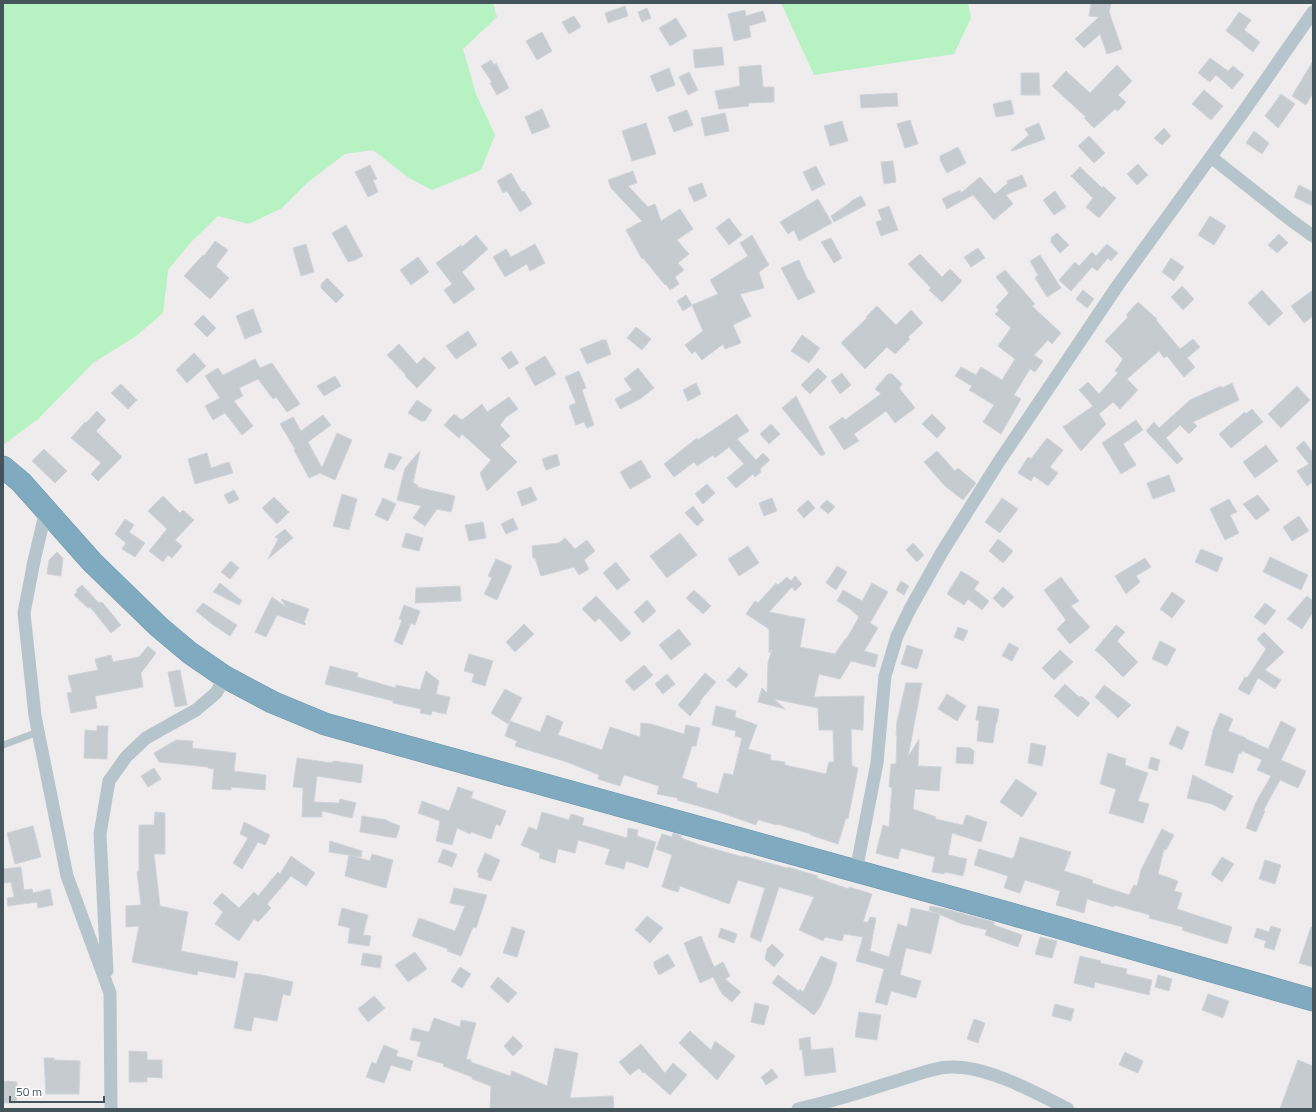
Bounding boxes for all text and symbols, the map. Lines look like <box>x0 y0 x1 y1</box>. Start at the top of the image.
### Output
scale bar <box>10 1078 104 1104</box>
text: 50 m <box>16 1082 42 1101</box>

